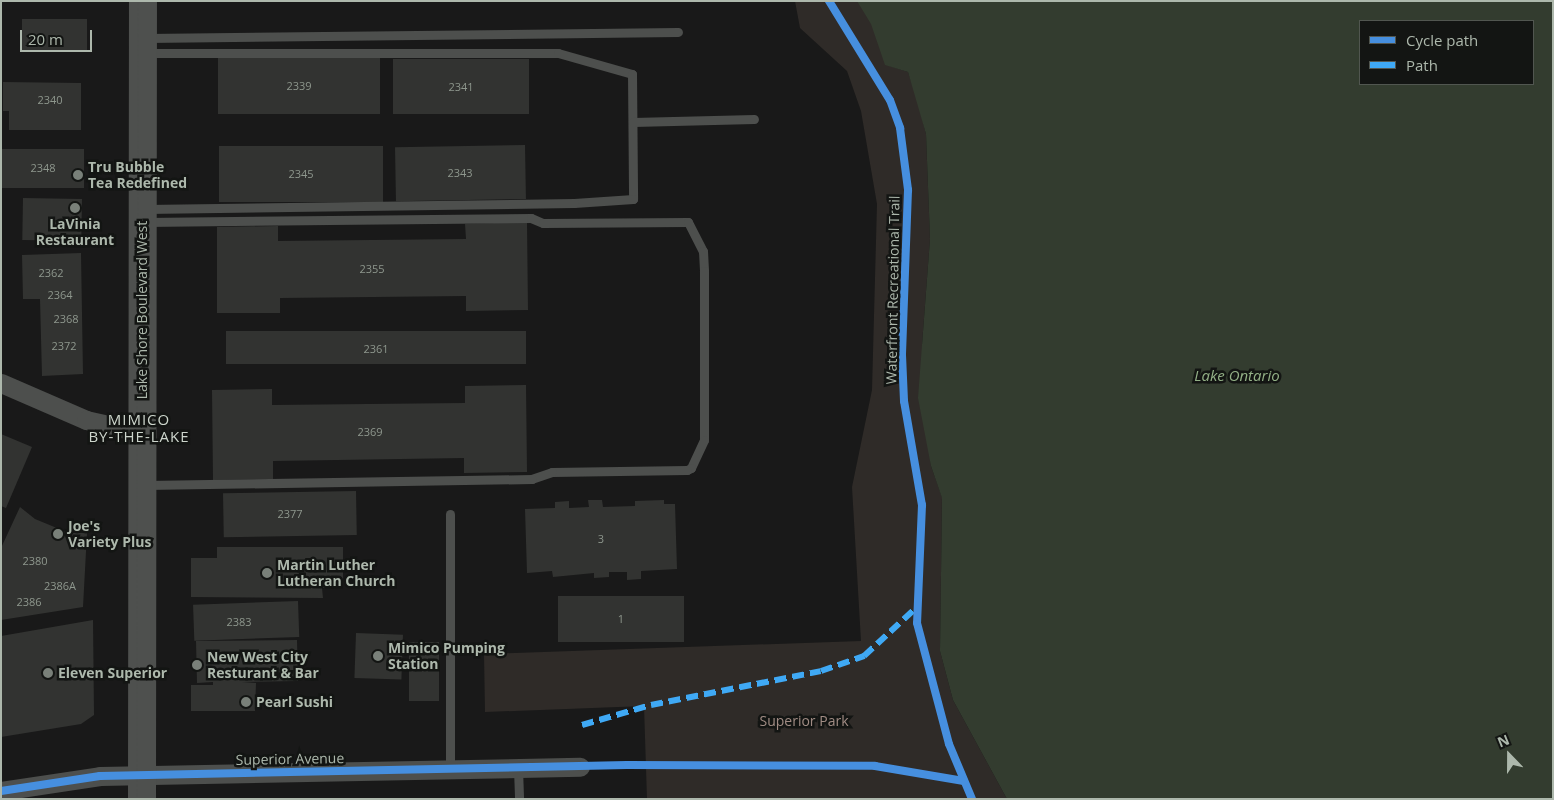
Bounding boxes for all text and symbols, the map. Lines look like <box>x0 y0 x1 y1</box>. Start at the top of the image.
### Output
scale bar <box>22 20 95 52</box>
legend <box>1359 20 1534 85</box>
text: 20 m <box>28 29 63 49</box>
text: Cycle path <box>1406 30 1478 50</box>
text: Path <box>1406 55 1438 75</box>
house number: 2339 <box>286 79 312 93</box>
house number: 2341 <box>448 80 474 94</box>
house number: 2340 <box>37 93 63 107</box>
place label: Tru Bubble Tea Redefined <box>88 159 187 192</box>
house number: 2348 <box>30 161 56 175</box>
house number: 2343 <box>447 166 473 180</box>
house number: 2345 <box>288 167 314 181</box>
marker: Tru Bubble Tea Redefined <box>72 169 84 181</box>
street label: Waterfront Recreational Trail <box>883 196 903 384</box>
marker: LaVinia Restaurant <box>69 202 81 214</box>
place label: LaVinia Restaurant <box>36 216 114 248</box>
street label: Lake Shore Boulevard West <box>134 221 150 399</box>
house number: 2355 <box>359 262 385 276</box>
house number: 2362 <box>38 266 64 280</box>
house number: 2364 <box>47 288 73 302</box>
house number: 2368 <box>53 312 79 326</box>
house number: 2372 <box>51 339 77 353</box>
house number: 2361 <box>363 342 389 356</box>
water label: Lake Ontario <box>1194 367 1280 385</box>
district label: MIMICO BY-THE-LAKE <box>87 410 191 445</box>
house number: 2369 <box>357 425 383 439</box>
house number: 2377 <box>277 507 303 521</box>
place label: Joe's Variety Plus <box>68 518 151 550</box>
marker: Joe's Variety Plus <box>52 528 64 540</box>
house number: 3 <box>598 532 604 546</box>
house number: 2380 <box>22 554 48 568</box>
place label: Martin Luther Lutheran Church <box>277 557 395 590</box>
marker: Martin Luther Lutheran Church <box>261 567 273 579</box>
house number: 2386A <box>44 579 76 593</box>
house number: 2386 <box>16 595 42 609</box>
house number: 1 <box>618 612 624 626</box>
house number: 2383 <box>226 615 252 629</box>
place label: Mimico Pumping Station <box>388 640 505 672</box>
place label: New West City Resturant & Bar <box>207 649 319 682</box>
marker: Mimico Pumping Station <box>372 650 384 662</box>
marker: New West City Resturant & Bar <box>191 659 203 671</box>
place label: Eleven Superior <box>58 665 167 681</box>
marker: Eleven Superior <box>42 667 54 679</box>
place label: Pearl Sushi <box>256 694 333 710</box>
marker: Pearl Sushi <box>240 696 252 708</box>
park label: Superior Park <box>759 713 849 729</box>
north arrow <box>1484 730 1534 780</box>
text: N <box>1494 730 1512 752</box>
street label: Superior Avenue <box>236 750 344 768</box>

